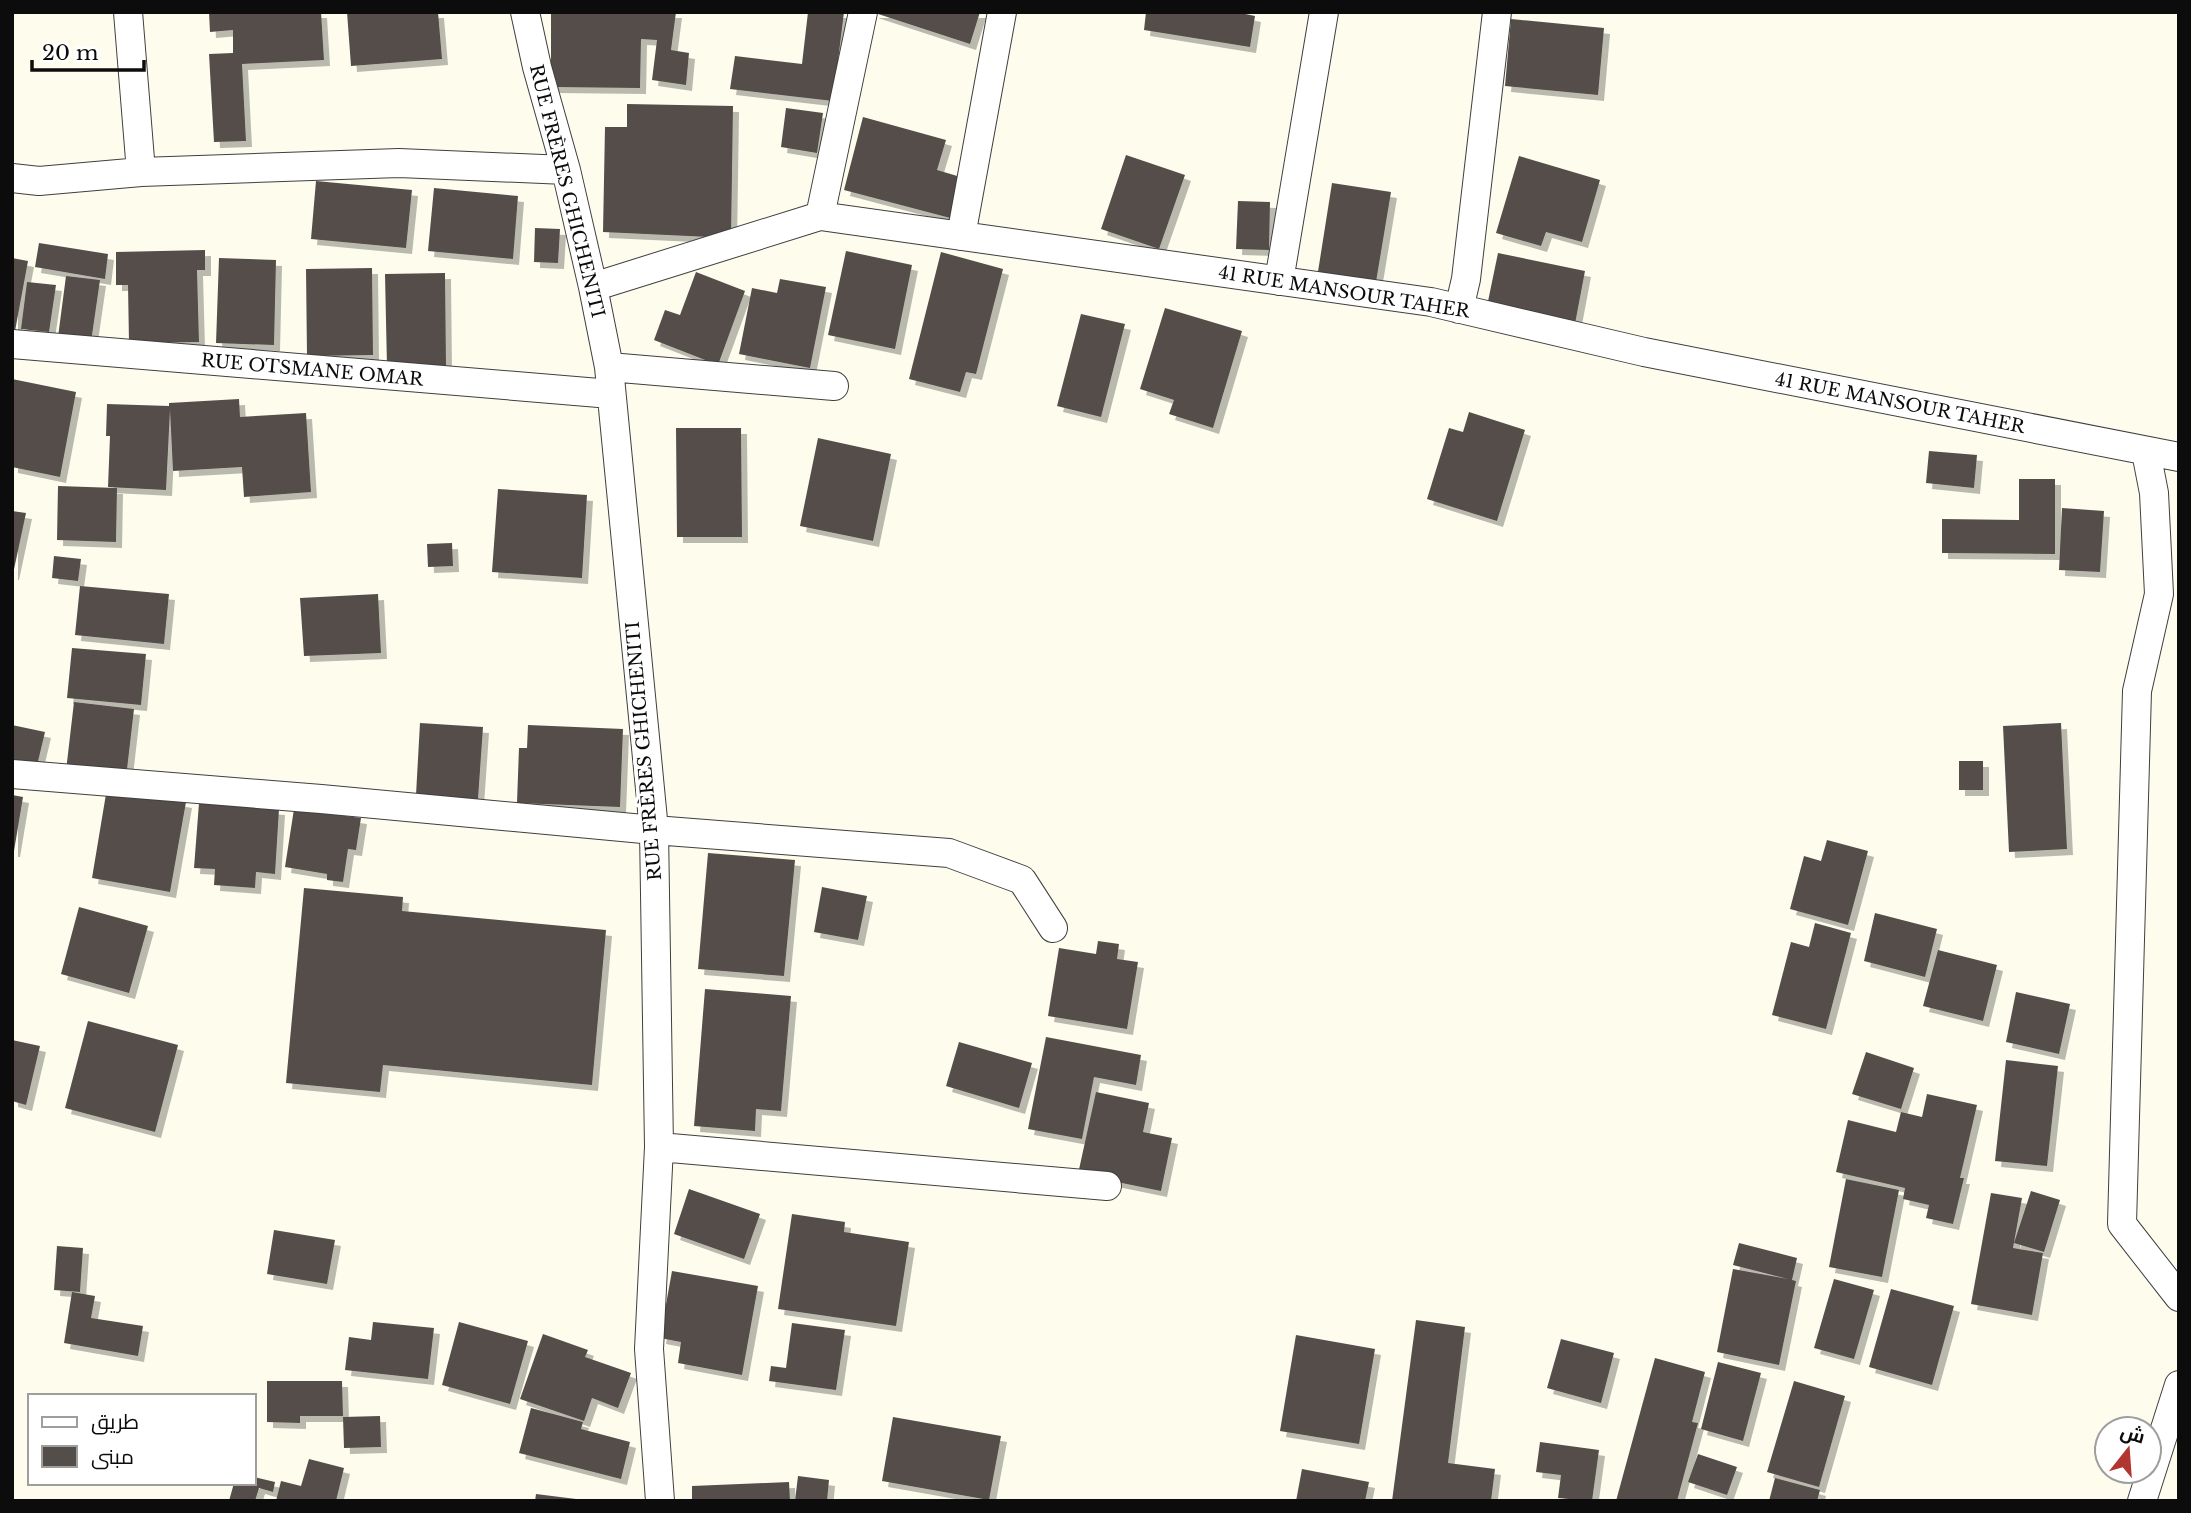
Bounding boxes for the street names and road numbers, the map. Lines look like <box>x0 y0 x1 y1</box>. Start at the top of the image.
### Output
street label: RUE FRÈRES GHICHENITI <box>525 62 610 320</box>
street label: 41 RUE MANSOUR TAHER <box>1217 261 1472 323</box>
street label: RUE OTSMANE OMAR <box>200 349 425 391</box>
street label: 41 RUE MANSOUR TAHER <box>1773 368 2028 438</box>
street label: RUE FRÈRES GHICHENITI <box>621 620 666 882</box>

